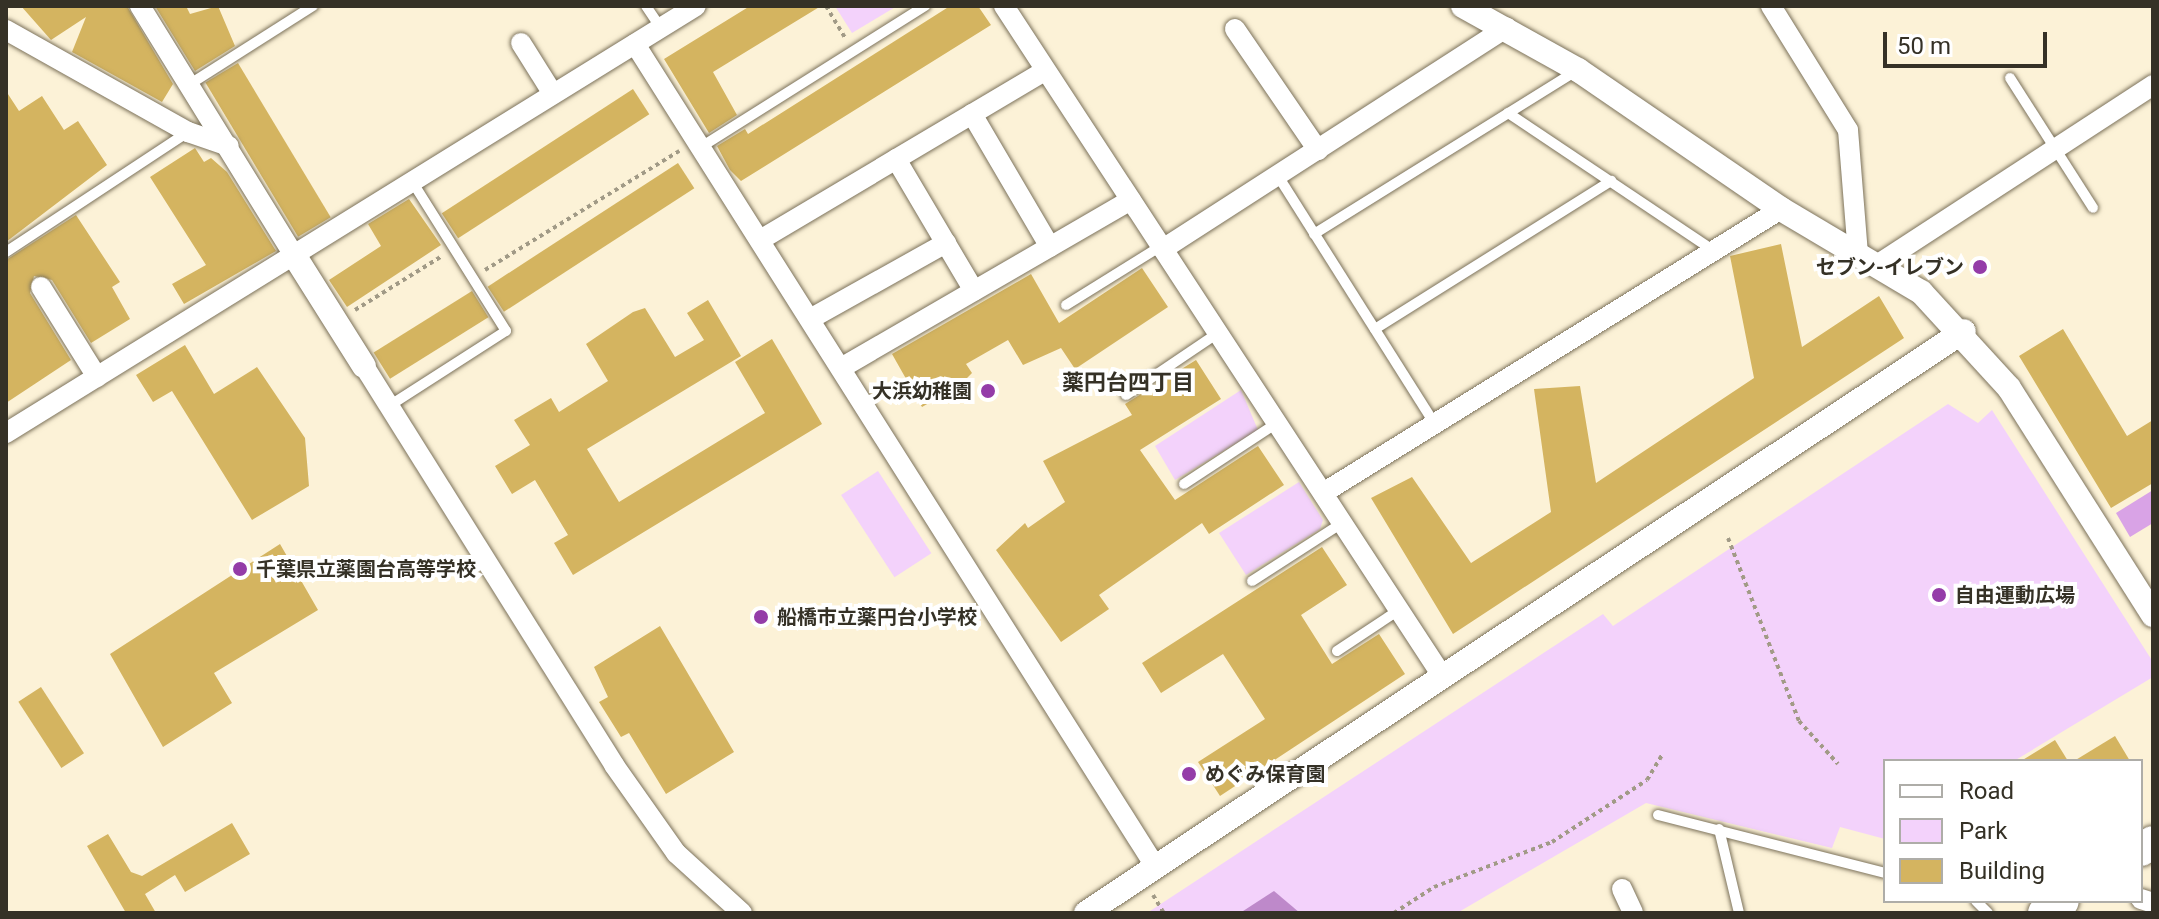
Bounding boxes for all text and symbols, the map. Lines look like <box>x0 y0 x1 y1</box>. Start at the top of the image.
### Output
scale bar <box>1887 16 2051 66</box>
text: 50 m <box>1897 32 1951 60</box>
place label: セブン-イレブン <box>1816 255 1964 279</box>
marker: セブン-イレブン <box>1971 258 1989 276</box>
district label: 薬円台四丁目 <box>1062 370 1194 396</box>
place label: 大浜幼稚園 <box>872 379 972 403</box>
marker: 大浜幼稚園 <box>979 382 997 400</box>
place label: 千葉県立薬園台高等学校 <box>256 557 476 581</box>
marker: 千葉県立薬園台高等学校 <box>231 560 249 578</box>
place label: 自由運動広場 <box>1955 583 2075 607</box>
marker: 自由運動広場 <box>1930 586 1948 604</box>
place label: 船橋市立薬円台小学校 <box>777 605 977 629</box>
marker: 船橋市立薬円台小学校 <box>752 608 770 626</box>
legend <box>1883 759 2143 903</box>
place label: めぐみ保育園 <box>1205 762 1325 786</box>
marker: めぐみ保育園 <box>1180 765 1198 783</box>
text: Road <box>1959 777 2014 805</box>
text: Park <box>1959 817 2007 845</box>
text: Building <box>1959 857 2045 885</box>

